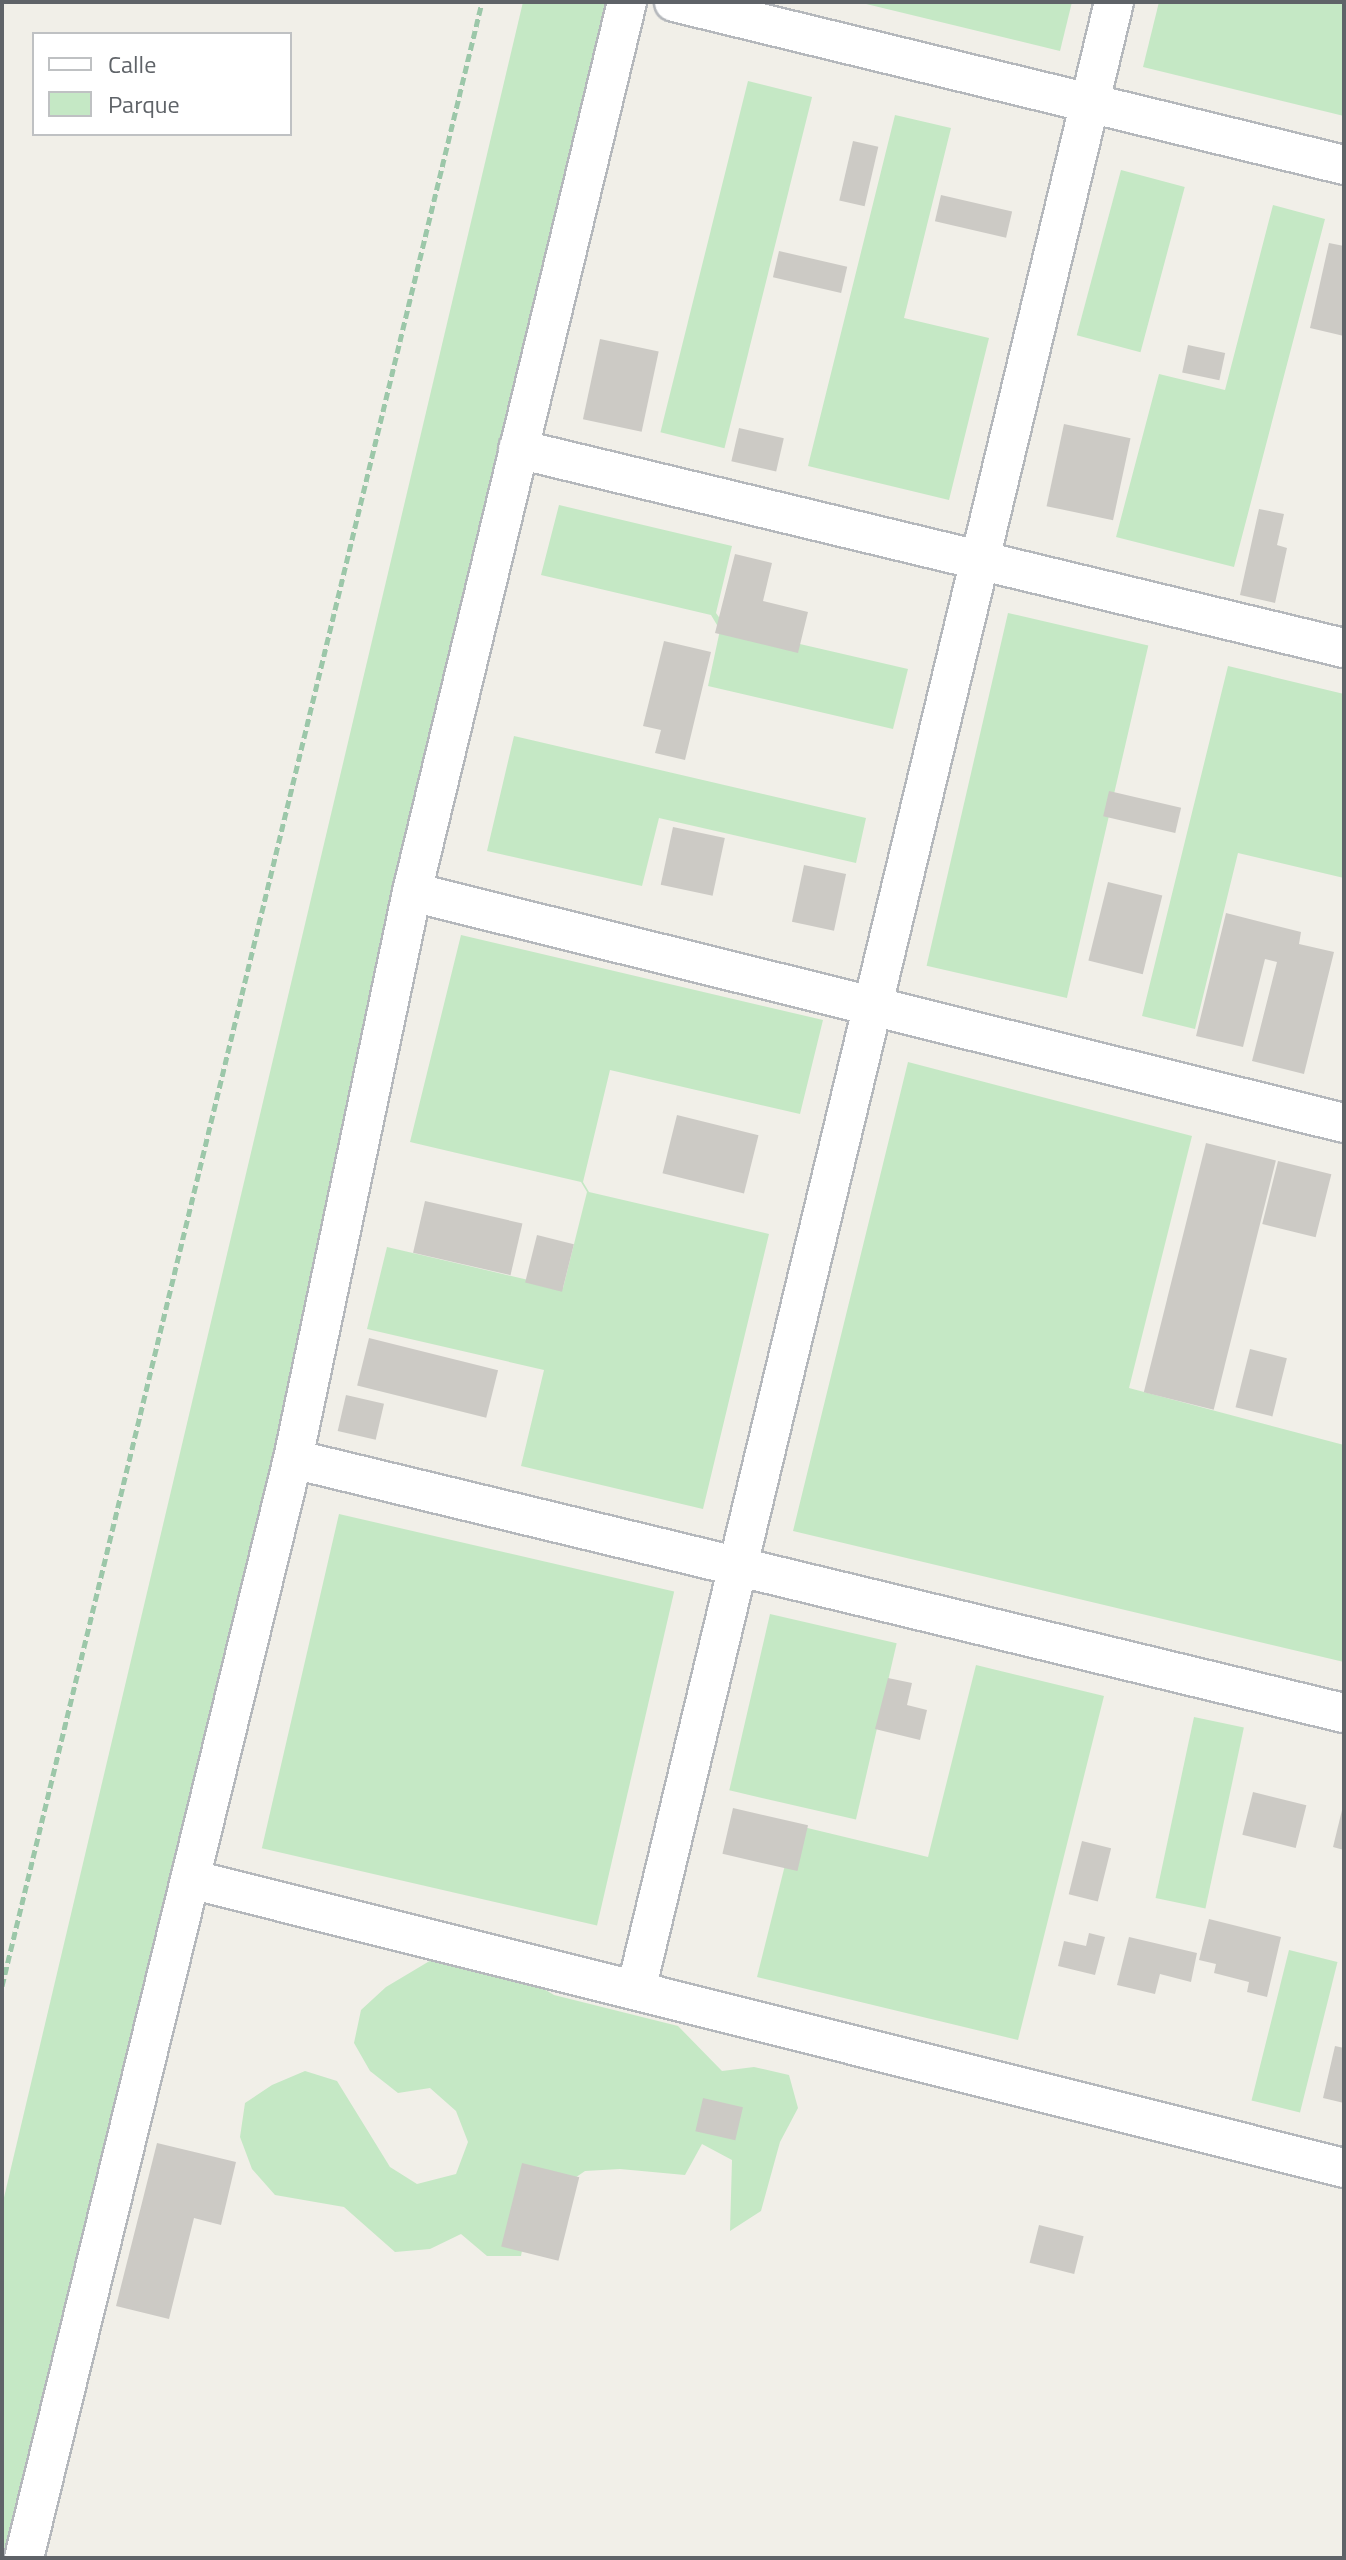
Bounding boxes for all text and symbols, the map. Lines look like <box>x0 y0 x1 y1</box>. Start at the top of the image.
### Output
legend <box>32 32 292 136</box>
text: Calle <box>108 46 156 82</box>
text: Parque <box>108 86 180 122</box>

